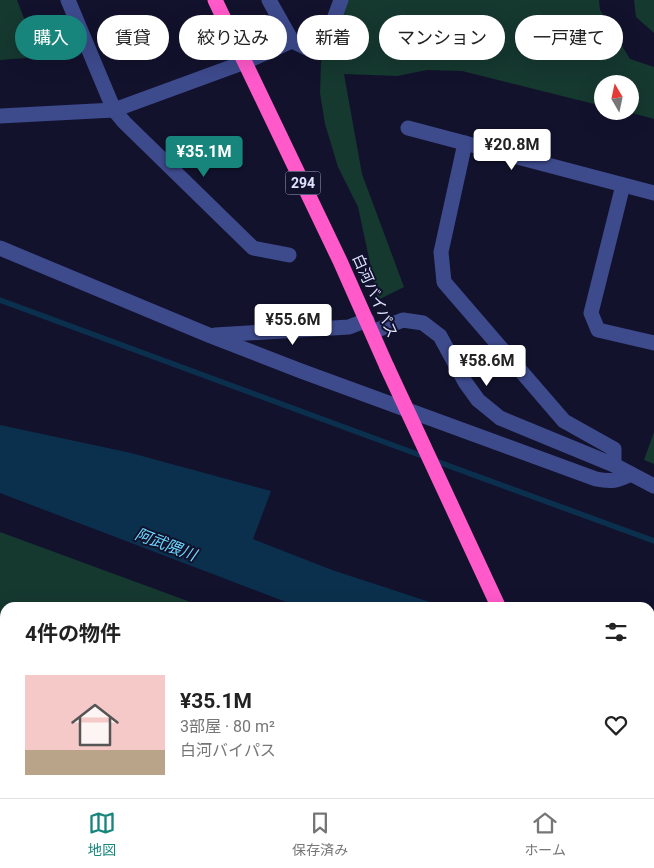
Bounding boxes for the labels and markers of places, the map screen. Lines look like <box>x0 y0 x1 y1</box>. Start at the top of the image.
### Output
pin: ¥20.8M <box>471 128 553 171</box>
pin: ¥35.1M <box>163 136 245 178</box>
pin: ¥55.6M <box>252 304 334 346</box>
pin: ¥58.6M <box>446 344 528 387</box>

